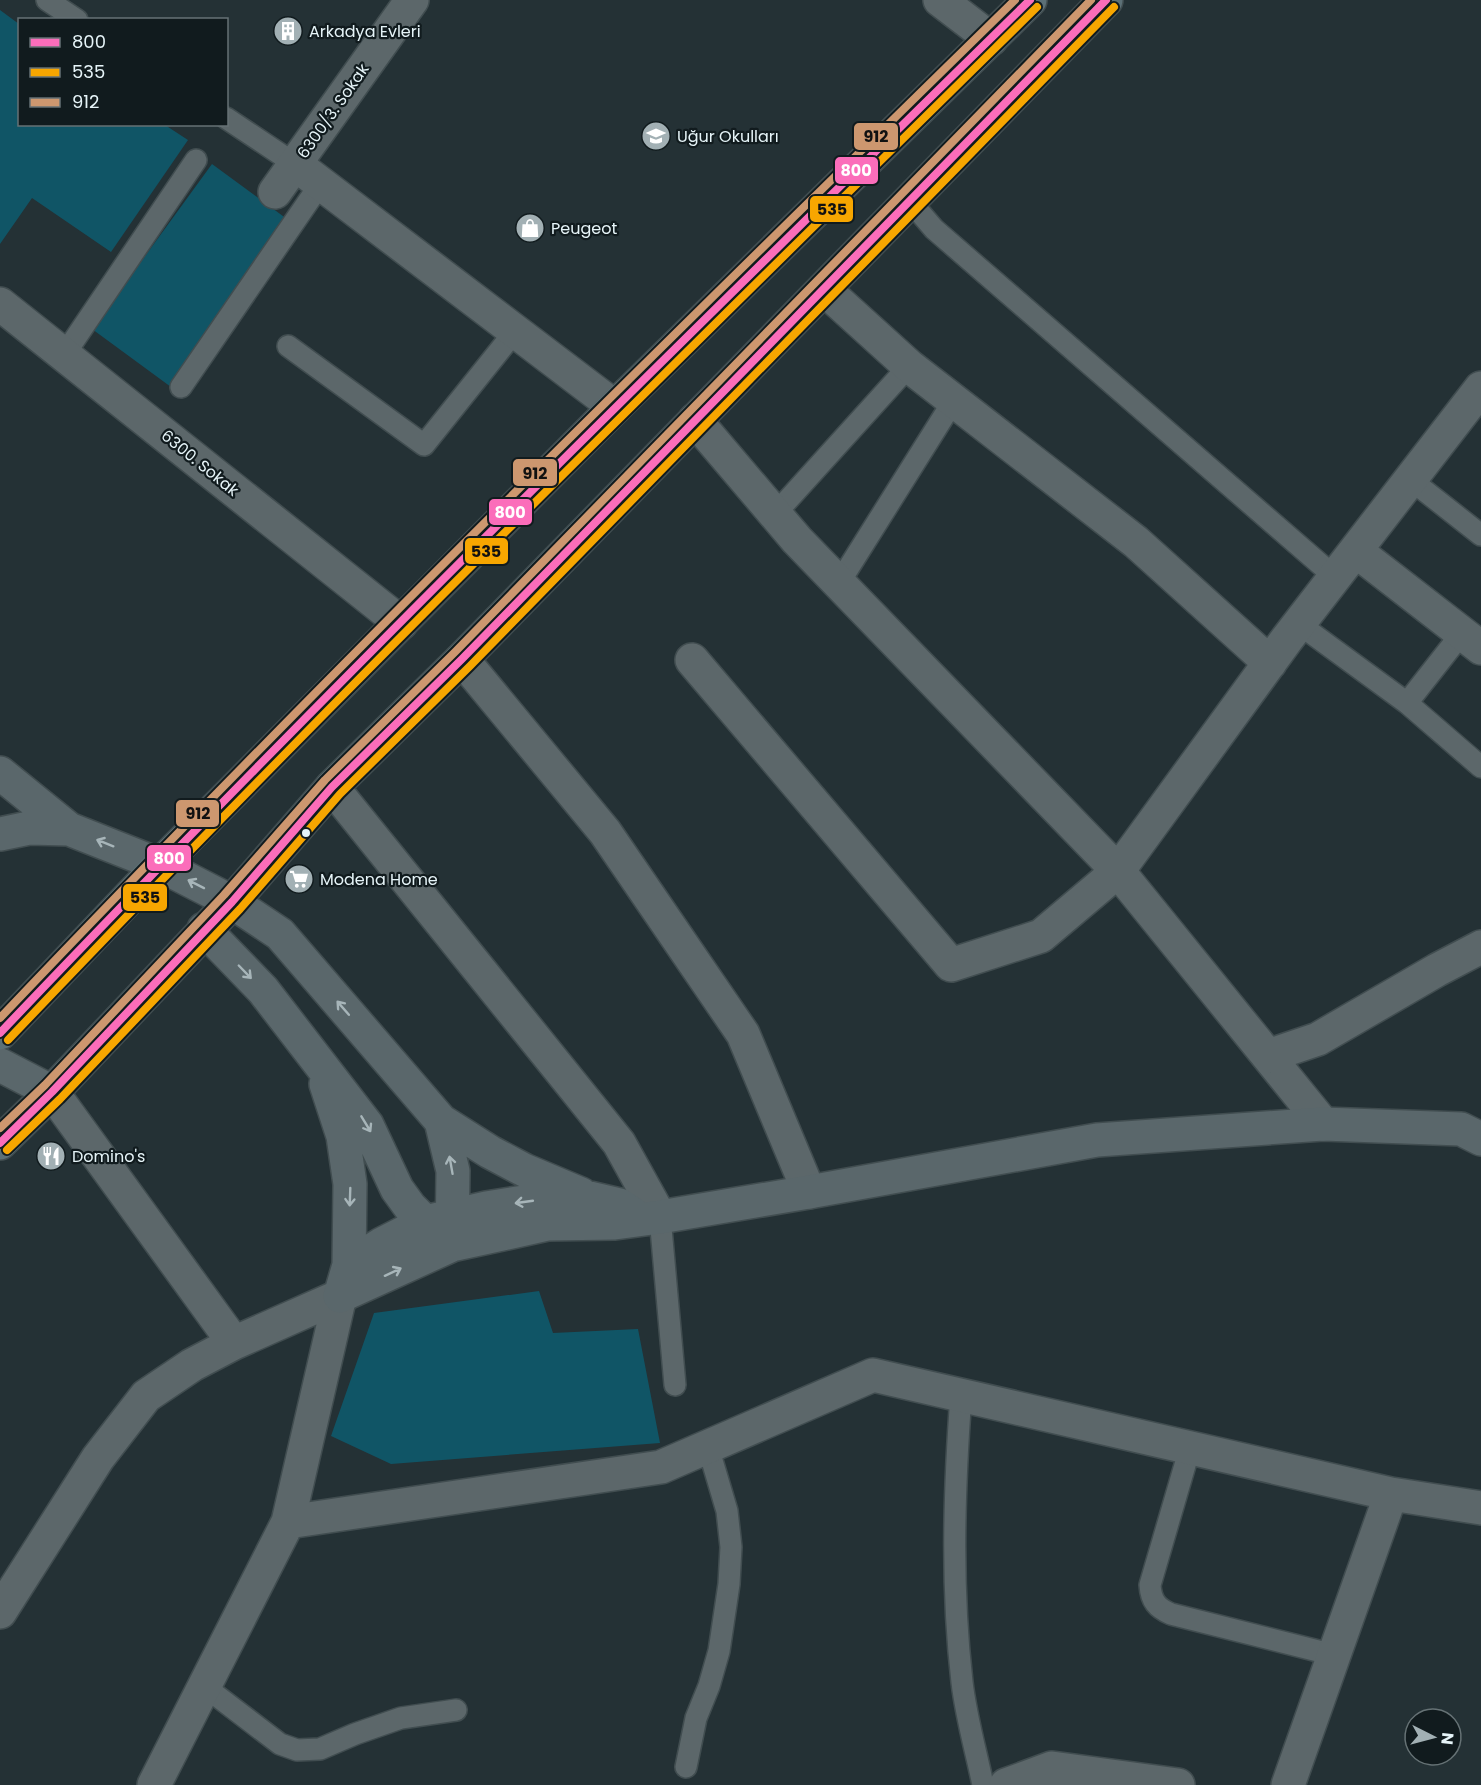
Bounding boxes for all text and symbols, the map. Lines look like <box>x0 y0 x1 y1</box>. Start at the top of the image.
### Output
building icon: Arkadya Evleri <box>272 15 304 47</box>
legend <box>18 18 228 126</box>
place label: Arkadya Evleri <box>309 20 421 43</box>
text: 800 <box>72 29 106 54</box>
street label: 6300/3. Sokak <box>292 58 375 163</box>
text: 535 <box>72 59 105 84</box>
text: 912 <box>72 89 99 114</box>
school or university icon: Uğur Okulları <box>640 120 672 152</box>
line badge: 912 <box>853 122 899 151</box>
place label: Uğur Okulları <box>677 125 779 148</box>
text: 912 <box>864 125 889 148</box>
line badge: 800 <box>834 156 879 185</box>
text: 800 <box>840 159 872 182</box>
line badge: 535 <box>809 195 854 223</box>
text: 535 <box>817 198 847 221</box>
shop icon: Peugeot <box>514 212 546 244</box>
place label: Peugeot <box>551 217 617 240</box>
street label: 6300. Sokak <box>156 424 244 502</box>
line badge: 912 <box>512 458 558 487</box>
text: 912 <box>523 462 548 485</box>
line badge: 800 <box>488 498 533 526</box>
text: 800 <box>494 501 526 524</box>
line badge: 535 <box>464 537 509 565</box>
text: 535 <box>471 540 501 563</box>
line badge: 912 <box>175 799 220 828</box>
text: 912 <box>186 802 211 825</box>
unlabelled marker <box>300 827 312 839</box>
one-way arrow <box>97 837 115 848</box>
line badge: 800 <box>146 844 192 872</box>
text: 800 <box>153 847 185 870</box>
supermarket icon: Modena Home <box>283 863 315 895</box>
place label: Modena Home <box>320 868 438 891</box>
one-way arrow <box>187 877 205 889</box>
line badge: 535 <box>122 883 168 912</box>
text: 535 <box>130 886 160 909</box>
one-way arrow <box>238 964 252 979</box>
one-way arrow <box>337 1000 350 1016</box>
one-way arrow <box>359 1116 372 1133</box>
restaurant icon: Domino's <box>35 1140 67 1172</box>
place label: Domino's <box>72 1145 145 1168</box>
one-way arrow <box>445 1156 456 1176</box>
one-way arrow <box>344 1187 355 1207</box>
one-way arrow <box>514 1197 534 1208</box>
one-way arrow <box>384 1265 402 1277</box>
north arrow <box>1403 1707 1463 1767</box>
text: N <box>1435 1731 1459 1746</box>

